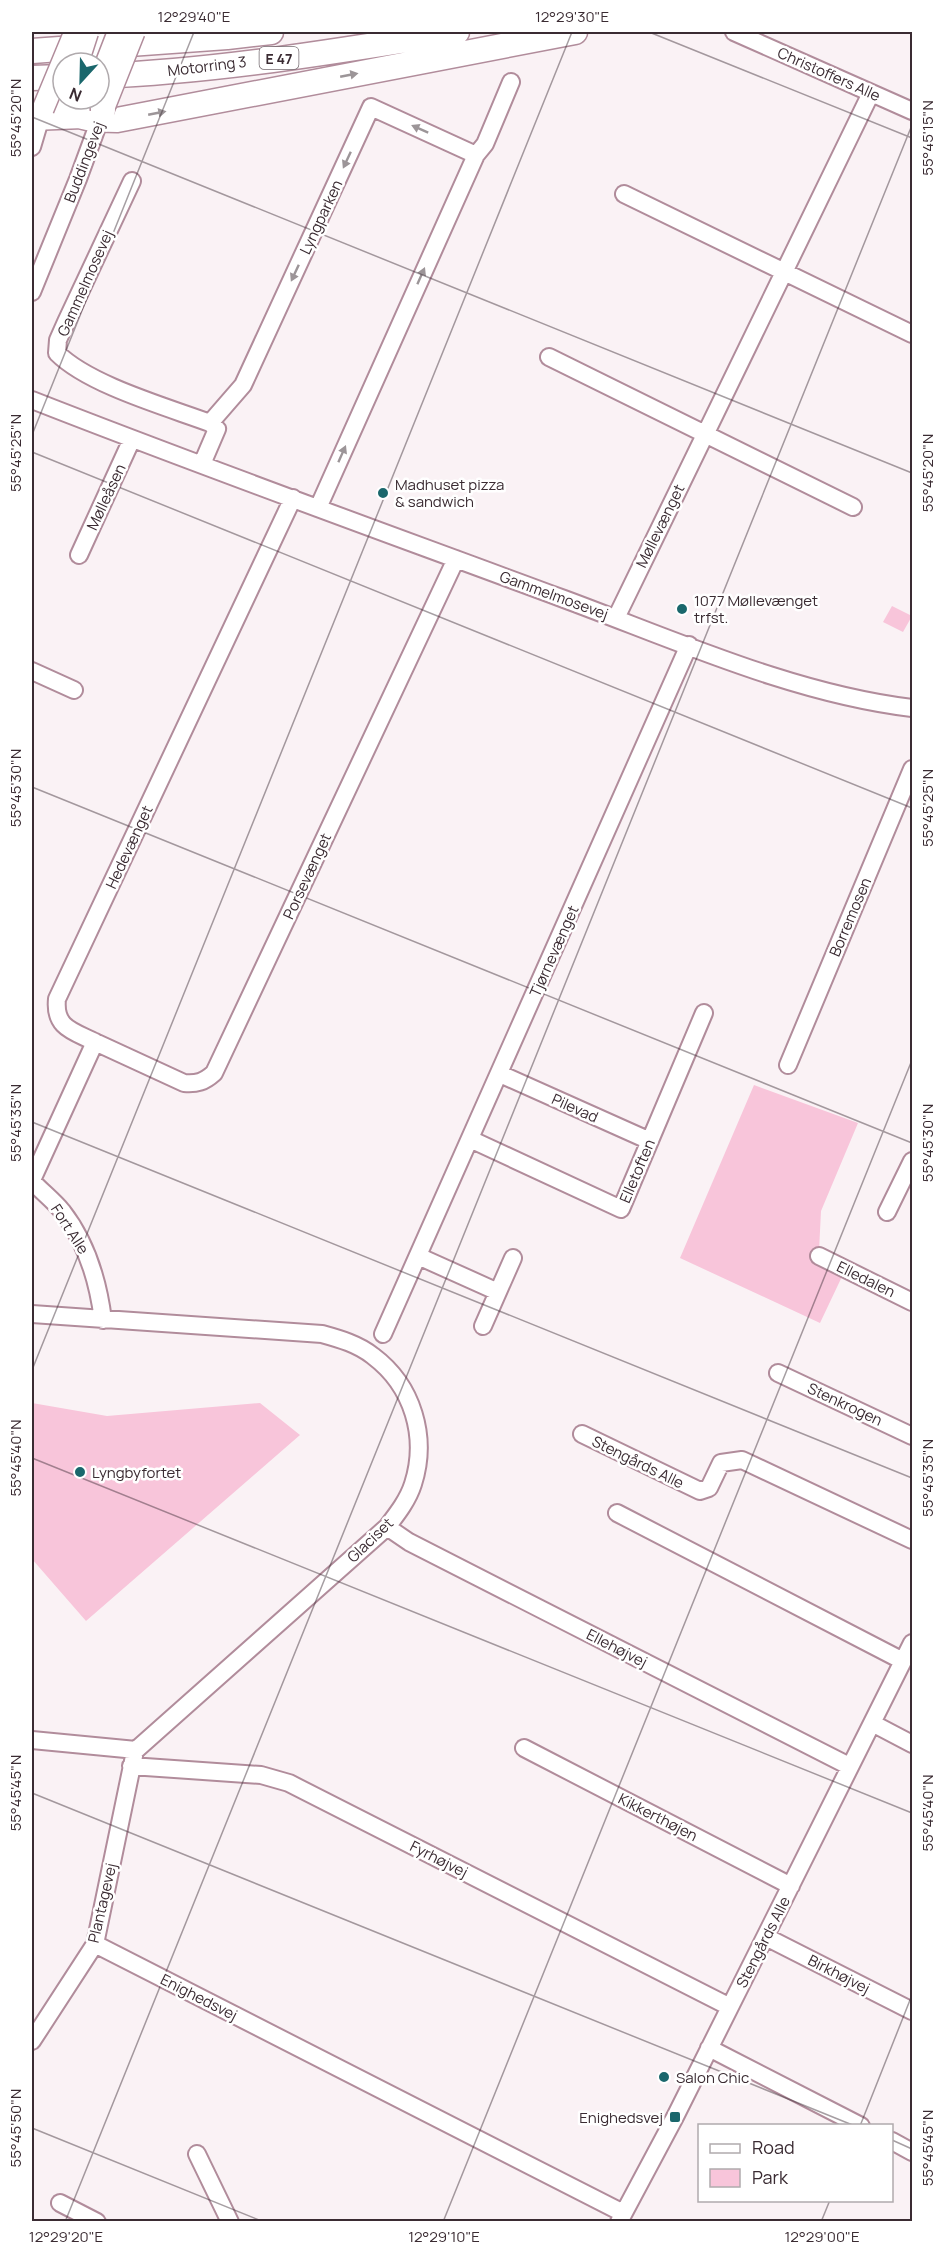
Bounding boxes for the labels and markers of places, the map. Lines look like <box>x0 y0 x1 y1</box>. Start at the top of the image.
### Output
place label: Madhuset pizza & sandwich <box>395 474 504 512</box>
marker: Madhuset pizza & sandwich <box>376 486 390 500</box>
place label: 1077 Møllevænget trfst. <box>694 590 818 628</box>
marker: 1077 Møllevænget trfst. <box>675 602 689 616</box>
place label: Lyngbyfortet <box>92 1462 181 1483</box>
marker: Lyngbyfortet <box>73 1465 87 1479</box>
place label: Salon Chic <box>676 2067 749 2088</box>
marker: Salon Chic <box>657 2070 671 2084</box>
place label: Enighedsvej <box>579 2107 663 2128</box>
marker: Enighedsvej <box>668 2110 682 2124</box>

